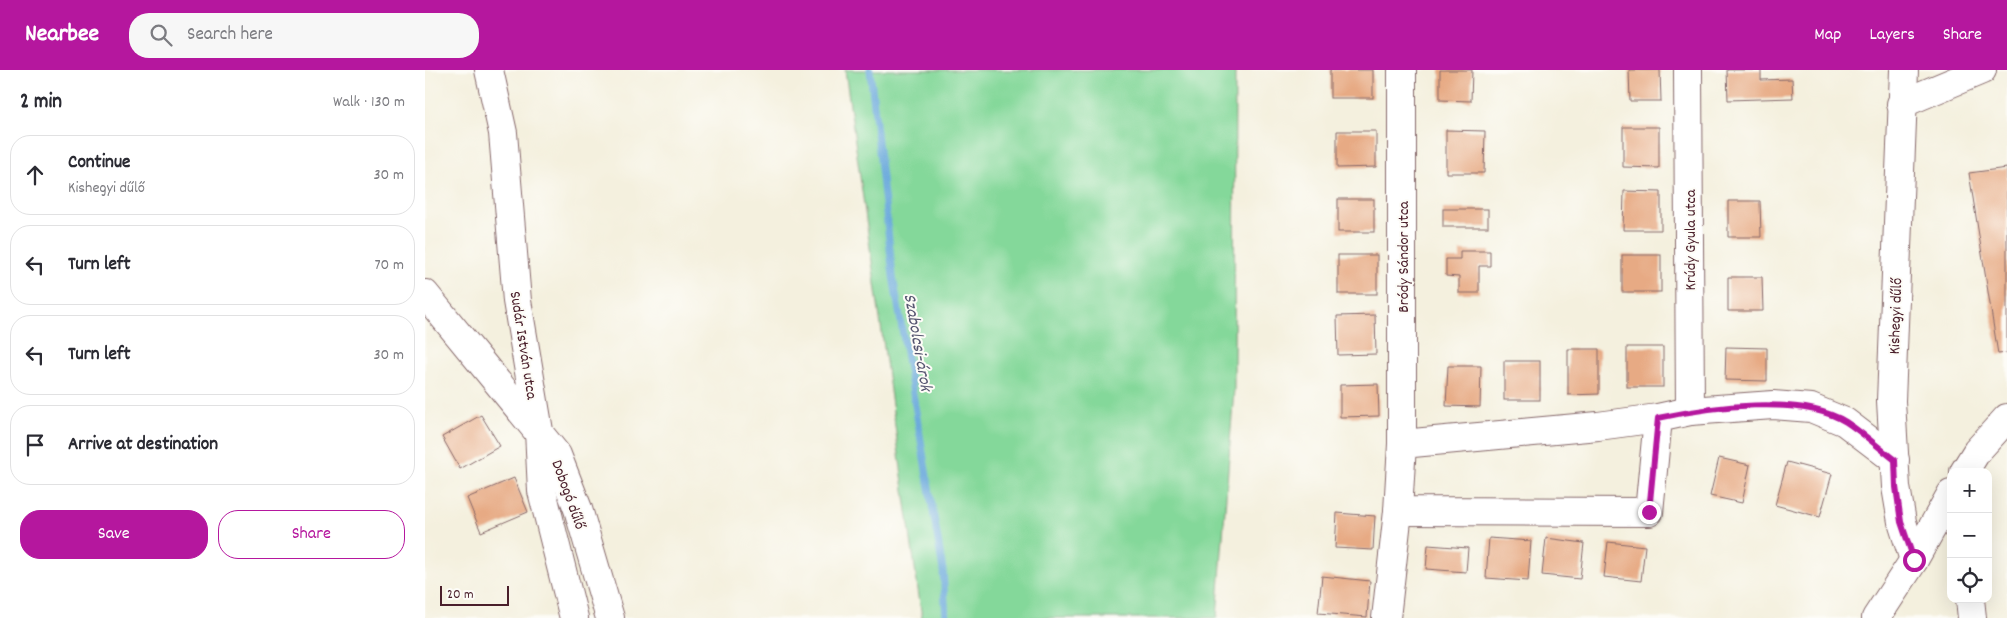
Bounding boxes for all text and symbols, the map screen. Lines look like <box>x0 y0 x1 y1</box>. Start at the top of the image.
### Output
search box <box>129 13 479 58</box>
text: Nearbee <box>25 18 99 52</box>
icon: search <box>147 21 175 49</box>
text: Search here <box>187 22 273 49</box>
text: Map <box>1814 23 1841 48</box>
text: Layers <box>1869 23 1915 48</box>
text: Share <box>1943 23 1982 48</box>
text: 2 min <box>20 88 62 118</box>
text: Walk · 130 m <box>333 91 405 114</box>
text: Continue <box>68 150 130 177</box>
icon: ahead <box>21 161 49 189</box>
text: 30 m <box>374 164 404 187</box>
text: Kishegyi dűlő <box>68 177 145 200</box>
street label: Krúdy Gyula utca <box>1680 189 1703 291</box>
street label: Bródy Sándor utca <box>1393 201 1416 313</box>
icon: left <box>21 251 49 279</box>
text: Turn left <box>68 252 131 279</box>
text: 70 m <box>374 254 404 277</box>
street label: Kishegyi dűlő <box>1884 276 1909 355</box>
street label: Sudár István utca <box>503 290 542 402</box>
water label: Szabolcsi-árok <box>896 292 938 395</box>
icon: left <box>21 341 49 369</box>
text: Turn left <box>68 342 131 369</box>
text: 30 m <box>374 344 404 367</box>
icon: arrive <box>21 431 49 459</box>
text: Arrive at destination <box>68 432 218 459</box>
street label: Dobogó dűlő <box>544 457 591 534</box>
map controls <box>1947 468 1992 603</box>
button: + <box>1947 468 1992 513</box>
route end <box>1638 501 1661 524</box>
button: Save <box>20 510 208 559</box>
button: Share <box>218 510 405 559</box>
button: − <box>1947 513 1992 558</box>
route start <box>1903 549 1926 572</box>
button: locate <box>1947 558 1992 603</box>
scale bar <box>440 583 509 606</box>
text: 20 m <box>447 585 474 605</box>

